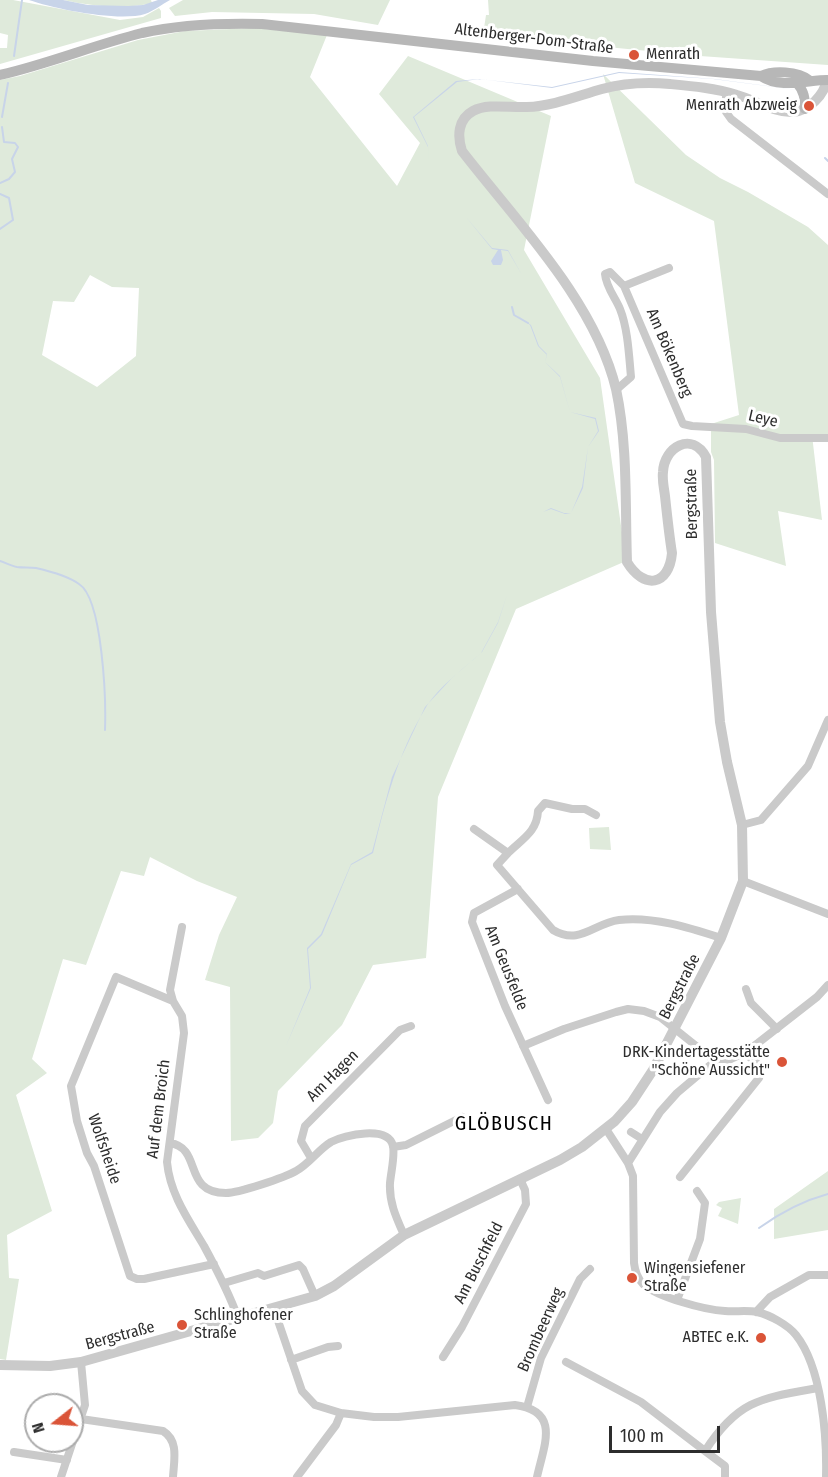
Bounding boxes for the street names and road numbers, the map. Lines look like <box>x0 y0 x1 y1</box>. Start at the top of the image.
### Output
street label: Altenberger-Dom-Straße <box>454 20 614 58</box>
street label: Am Bökenberg <box>642 306 696 400</box>
street label: Leye <box>746 406 780 432</box>
street label: Bergstraße <box>682 468 702 540</box>
street label: Am Geusfelde <box>480 923 532 1013</box>
street label: Bergstraße <box>655 951 705 1023</box>
street label: Am Hagen <box>303 1046 363 1106</box>
street label: Auf dem Broich <box>143 1058 175 1160</box>
street label: Wolfsheide <box>83 1111 125 1187</box>
street label: Am Buschfeld <box>450 1219 508 1307</box>
street label: Brombeerweg <box>514 1285 568 1375</box>
street label: Bergstraße <box>83 1318 157 1354</box>

